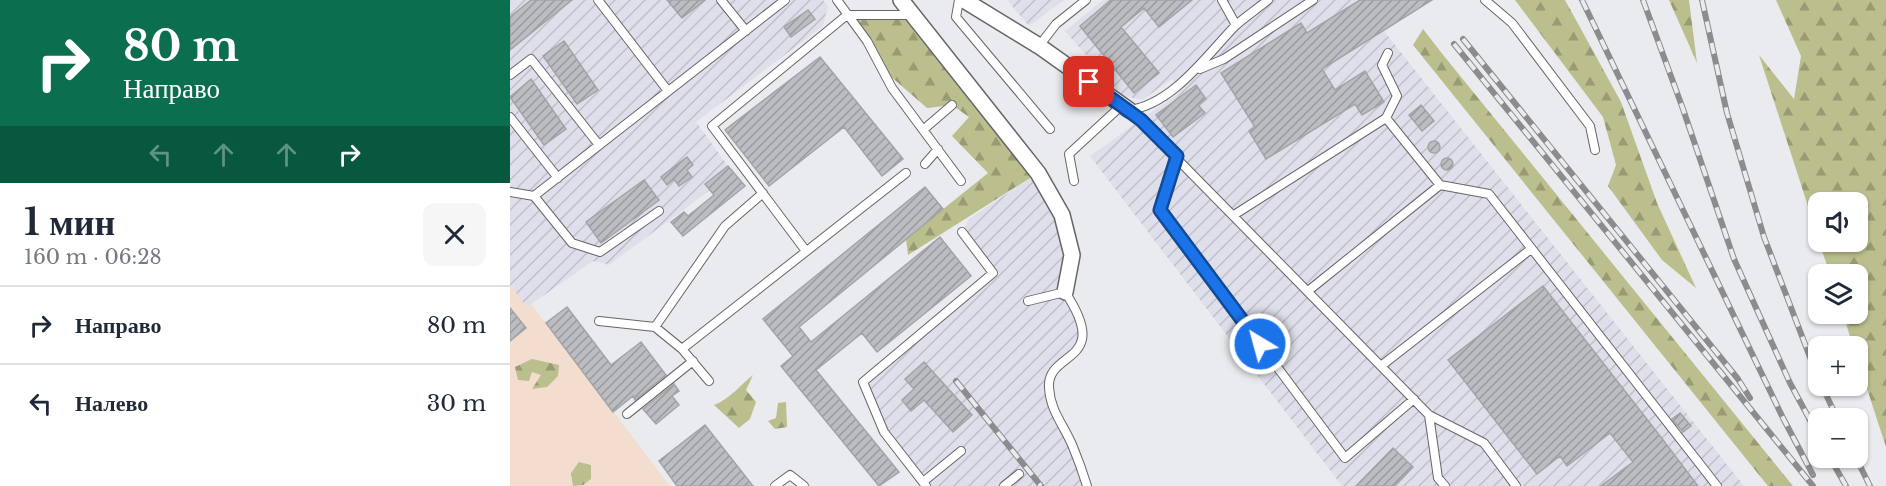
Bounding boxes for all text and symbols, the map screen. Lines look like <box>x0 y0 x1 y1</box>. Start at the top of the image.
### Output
text: 80 m <box>123 20 239 72</box>
icon: right <box>24 24 102 102</box>
pin <box>1063 56 1114 107</box>
icon: arrive <box>1072 65 1105 98</box>
text: Направо <box>123 72 220 105</box>
icon: left <box>144 138 177 171</box>
icon: ahead <box>207 138 240 171</box>
icon: ahead <box>270 138 303 171</box>
icon: right <box>333 138 366 171</box>
map controls <box>1808 192 1868 468</box>
button: sound <box>1808 192 1868 252</box>
text: 1 мин <box>24 200 115 245</box>
button: close <box>423 203 486 266</box>
text: 160 m · 06:28 <box>24 245 162 269</box>
button: layers <box>1808 264 1868 324</box>
icon: right <box>24 309 57 342</box>
text: Направо <box>75 312 161 339</box>
text: 80 m <box>427 312 486 339</box>
position arrow <box>1228 312 1292 376</box>
button: + <box>1808 336 1868 396</box>
icon: left <box>24 387 57 420</box>
text: Налево <box>75 390 148 417</box>
text: 30 m <box>427 390 486 417</box>
button: − <box>1808 408 1868 468</box>

